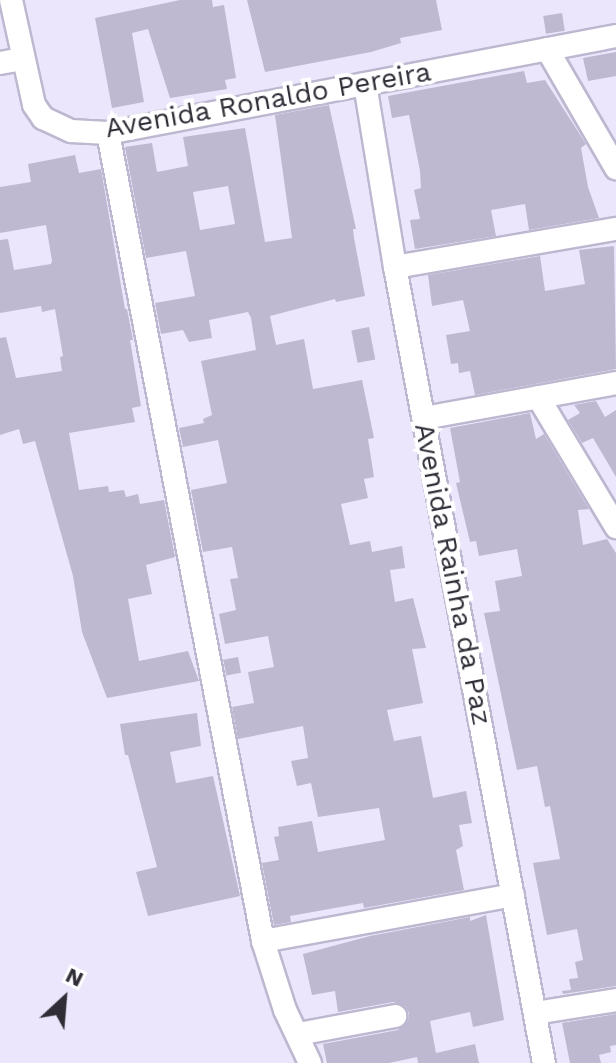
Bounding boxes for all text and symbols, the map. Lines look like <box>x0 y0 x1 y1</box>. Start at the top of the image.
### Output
street label: Avenida Ronaldo Pereira <box>102 55 434 145</box>
street label: Avenida Rainha da Paz <box>407 419 499 729</box>
north arrow <box>24 959 104 1039</box>
text: N <box>62 962 88 992</box>

